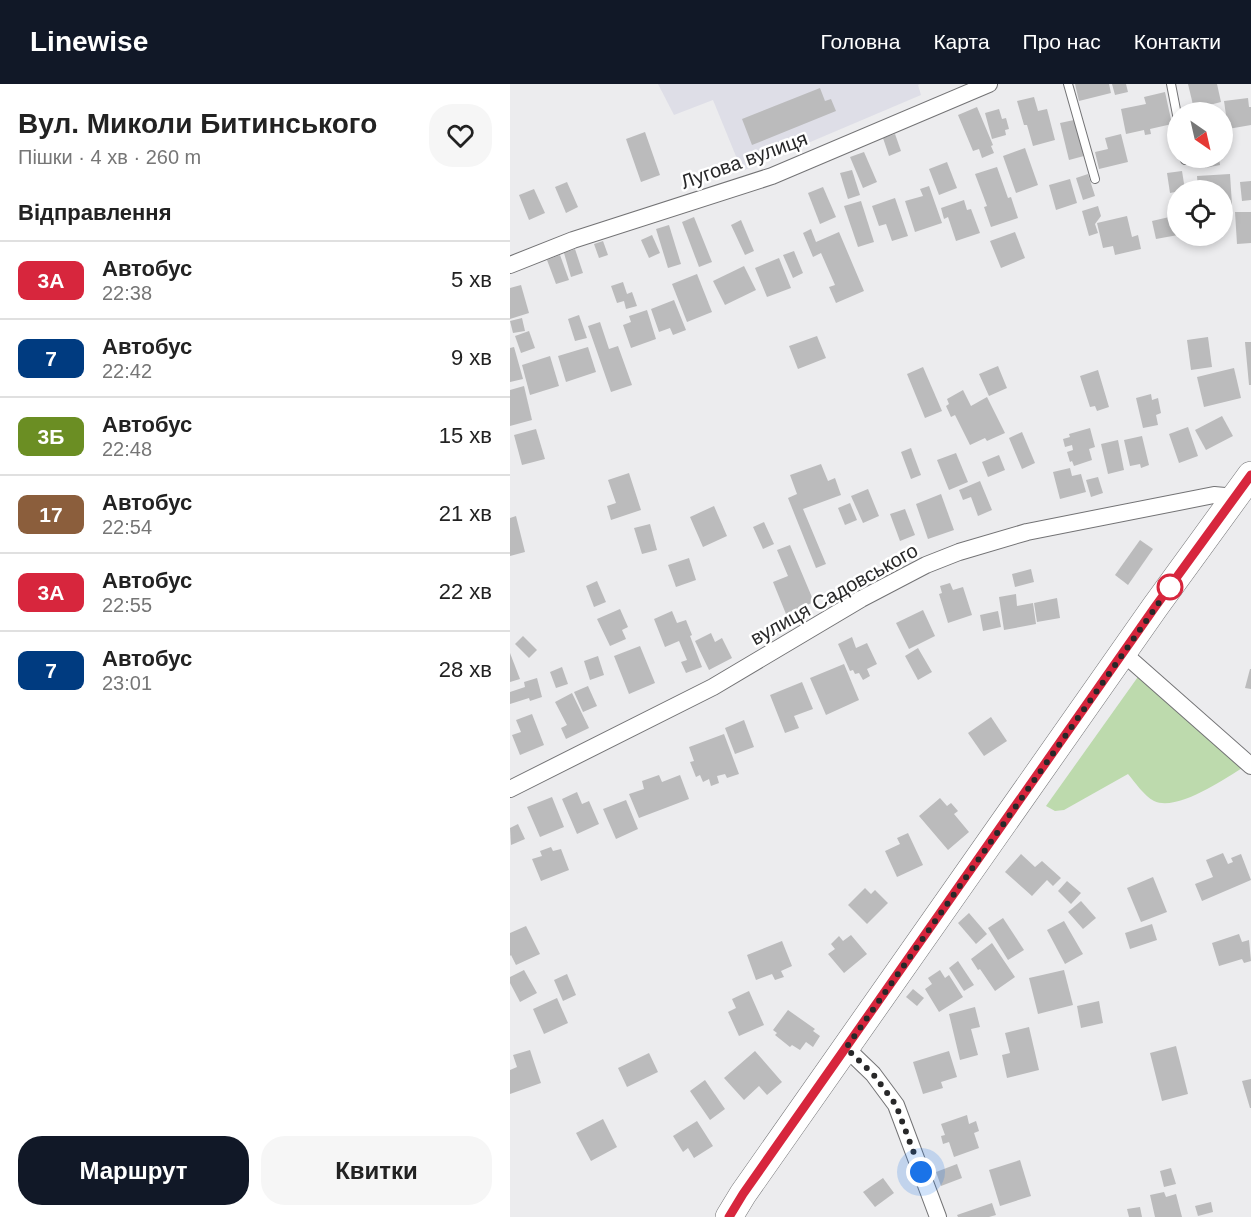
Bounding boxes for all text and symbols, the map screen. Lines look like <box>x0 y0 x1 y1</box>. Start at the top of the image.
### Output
text: Linewise <box>30 26 148 57</box>
text: Головна <box>821 30 900 53</box>
text: Карта <box>933 30 990 53</box>
text: Про нас <box>1023 30 1101 53</box>
text: Контакти <box>1134 30 1221 53</box>
north arrow <box>1167 102 1233 168</box>
map controls <box>1167 102 1233 246</box>
button: heart <box>429 104 492 167</box>
text: Вул. Миколи Битинського <box>18 108 377 139</box>
street label: Лугова вулиця <box>678 127 810 193</box>
text: Пішки · 4 хв · 260 m <box>18 146 201 168</box>
button: locate <box>1167 180 1233 246</box>
text: Відправлення <box>18 200 172 225</box>
text: Автобус <box>102 256 192 281</box>
text: 5 хв <box>451 267 492 292</box>
text: 3А <box>38 269 64 292</box>
text: 22:38 <box>102 282 152 304</box>
text: Автобус <box>102 334 192 359</box>
text: 9 хв <box>451 345 492 370</box>
text: 7 <box>45 347 57 370</box>
text: 22:42 <box>102 360 152 382</box>
text: Автобус <box>102 412 192 437</box>
text: 15 хв <box>439 423 492 448</box>
text: 3Б <box>38 425 64 448</box>
text: 22:48 <box>102 438 152 460</box>
text: Автобус <box>102 490 192 515</box>
text: 21 хв <box>439 501 492 526</box>
text: 17 <box>39 503 63 526</box>
text: 22:54 <box>102 516 152 538</box>
street label: вулиця Садовського <box>746 539 922 649</box>
text: Автобус <box>102 568 192 593</box>
unlabelled marker <box>1157 574 1183 600</box>
text: 22 хв <box>439 579 492 604</box>
text: 3А <box>38 581 64 604</box>
text: 22:55 <box>102 594 152 616</box>
text: Автобус <box>102 646 192 671</box>
text: 28 хв <box>439 657 492 682</box>
text: 7 <box>45 659 57 682</box>
text: 23:01 <box>102 672 152 694</box>
button: Маршрут <box>18 1136 249 1205</box>
button: Квитки <box>261 1136 492 1205</box>
your location <box>906 1157 936 1187</box>

